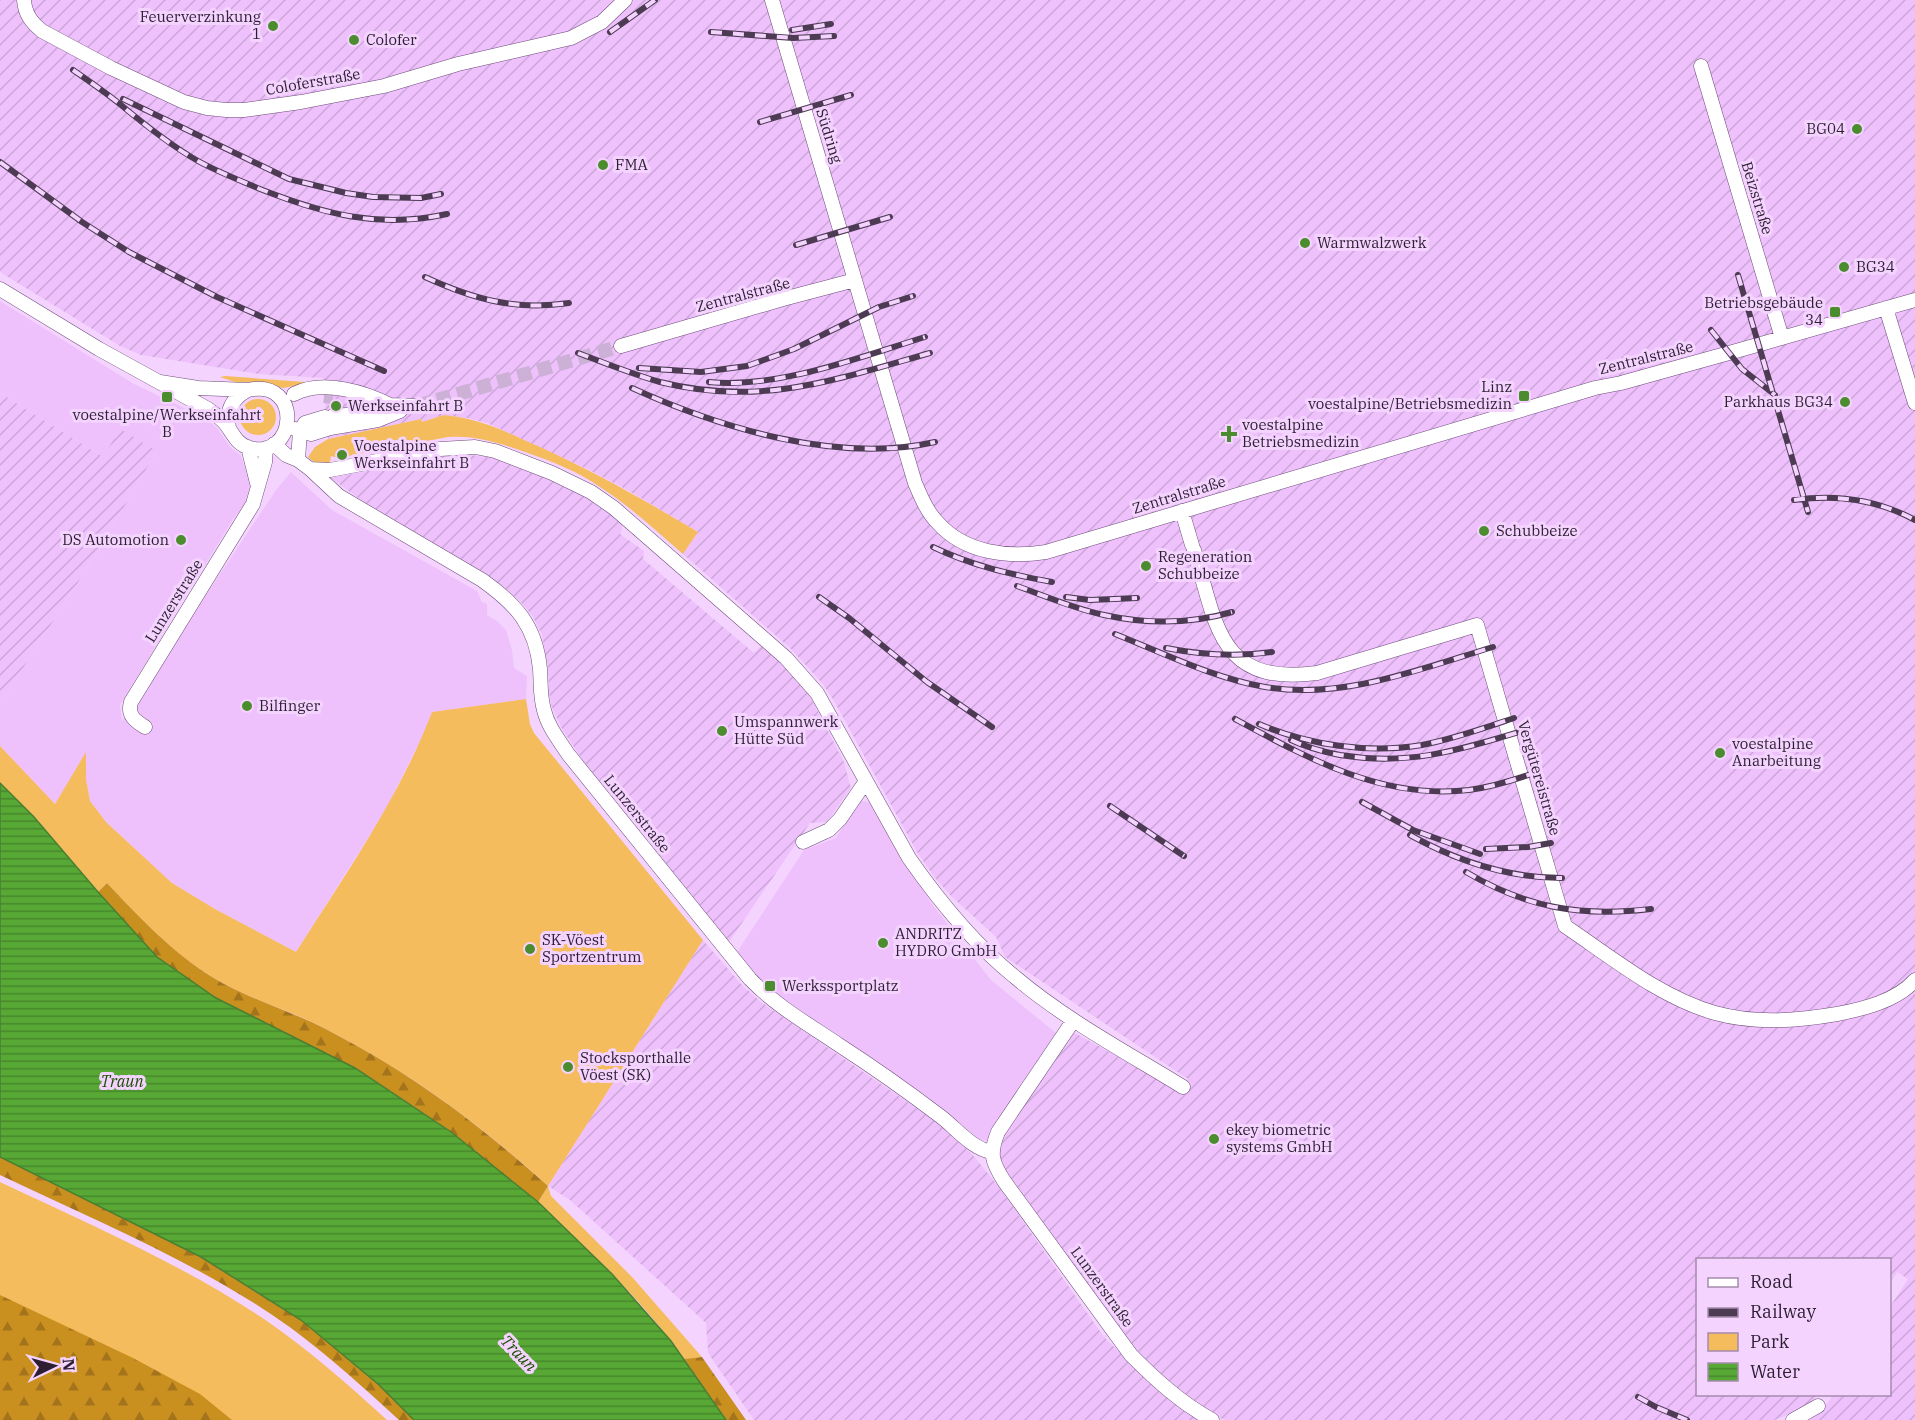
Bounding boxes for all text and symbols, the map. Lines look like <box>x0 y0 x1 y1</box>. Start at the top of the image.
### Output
place label: Feuerverzinkung 1 <box>140 7 261 43</box>
marker: Feuerverzinkung 1 <box>266 19 280 33</box>
place label: Colofer <box>366 30 417 49</box>
marker: Colofer <box>347 33 361 47</box>
street label: Coloferstraße <box>264 64 362 99</box>
street label: Südring <box>812 106 847 166</box>
place label: BG04 <box>1806 119 1845 138</box>
marker: BG04 <box>1850 122 1864 136</box>
place label: FMA <box>615 155 648 174</box>
marker: FMA <box>596 158 610 172</box>
street label: Beizstraße <box>1737 159 1778 237</box>
place label: Warmwalzwerk <box>1317 233 1427 252</box>
marker: Warmwalzwerk <box>1298 236 1312 250</box>
place label: BG34 <box>1856 257 1895 276</box>
marker: BG34 <box>1837 260 1851 274</box>
street label: Zentralstraße <box>694 273 792 316</box>
place label: Betriebsgebäude 34 <box>1704 293 1823 329</box>
marker: Betriebsgebäude 34 <box>1828 305 1842 319</box>
street label: Zentralstraße <box>1597 337 1695 378</box>
place label: Linz voestalpine/Betriebsmedizin <box>1308 377 1512 413</box>
marker: Linz voestalpine/Betriebsmedizin <box>1517 389 1531 403</box>
marker: voestalpine/Werkseinfahrt B <box>160 390 174 404</box>
place label: Parkhaus BG34 <box>1724 392 1833 411</box>
marker: Parkhaus BG34 <box>1838 395 1852 409</box>
place label: Werkseinfahrt B <box>348 396 463 415</box>
marker: Werkseinfahrt B <box>329 399 343 413</box>
place label: voestalpine/Werkseinfahrt B <box>73 405 261 441</box>
place label: voestalpine Betriebsmedizin <box>1242 415 1360 451</box>
marker: voestalpine Betriebsmedizin <box>1220 425 1238 443</box>
place label: Voestalpine Werkseinfahrt B <box>354 436 469 472</box>
marker: Voestalpine Werkseinfahrt B <box>335 448 349 462</box>
street label: Zentralstraße <box>1130 471 1228 518</box>
place label: Schubbeize <box>1496 521 1578 540</box>
marker: Schubbeize <box>1477 524 1491 538</box>
place label: DS Automotion <box>62 530 169 549</box>
marker: DS Automotion <box>174 533 188 547</box>
place label: Regeneration Schubbeize <box>1158 547 1253 583</box>
street label: Lunzerstraße <box>140 556 207 646</box>
marker: Regeneration Schubbeize <box>1139 559 1153 573</box>
place label: Bilfinger <box>259 696 320 715</box>
marker: Bilfinger <box>240 699 254 713</box>
place label: Umspannwerk Hütte Süd <box>734 712 838 748</box>
street label: Vergütereistraße <box>1514 718 1565 838</box>
marker: Umspannwerk Hütte Süd <box>715 724 729 738</box>
place label: voestalpine Anarbeitung <box>1732 734 1821 770</box>
marker: voestalpine Anarbeitung <box>1713 746 1727 760</box>
street label: Lunzerstraße <box>600 771 675 856</box>
place label: ANDRITZ HYDRO GmbH <box>895 924 997 960</box>
place label: SK-Vöest Sportzentrum <box>542 930 642 966</box>
marker: ANDRITZ HYDRO GmbH <box>876 936 890 950</box>
marker: SK-Vöest Sportzentrum <box>523 942 537 956</box>
place label: Werkssportplatz <box>782 976 898 995</box>
marker: Werkssportplatz <box>763 979 777 993</box>
place label: Stocksporthalle Vöest (SK) <box>580 1048 691 1084</box>
marker: Stocksporthalle Vöest (SK) <box>561 1060 575 1074</box>
water label: Traun <box>100 1071 144 1091</box>
place label: ekey biometric systems GmbH <box>1226 1120 1333 1156</box>
marker: ekey biometric systems GmbH <box>1207 1132 1221 1146</box>
street label: Lunzerstraße <box>1067 1243 1138 1331</box>
legend <box>1696 1258 1891 1396</box>
text: Road <box>1750 1270 1793 1293</box>
text: Railway <box>1750 1300 1816 1323</box>
text: Park <box>1750 1330 1790 1353</box>
water label: Traun <box>497 1331 541 1375</box>
north arrow <box>24 1336 84 1396</box>
text: N <box>58 1358 79 1372</box>
text: Water <box>1750 1360 1800 1383</box>

